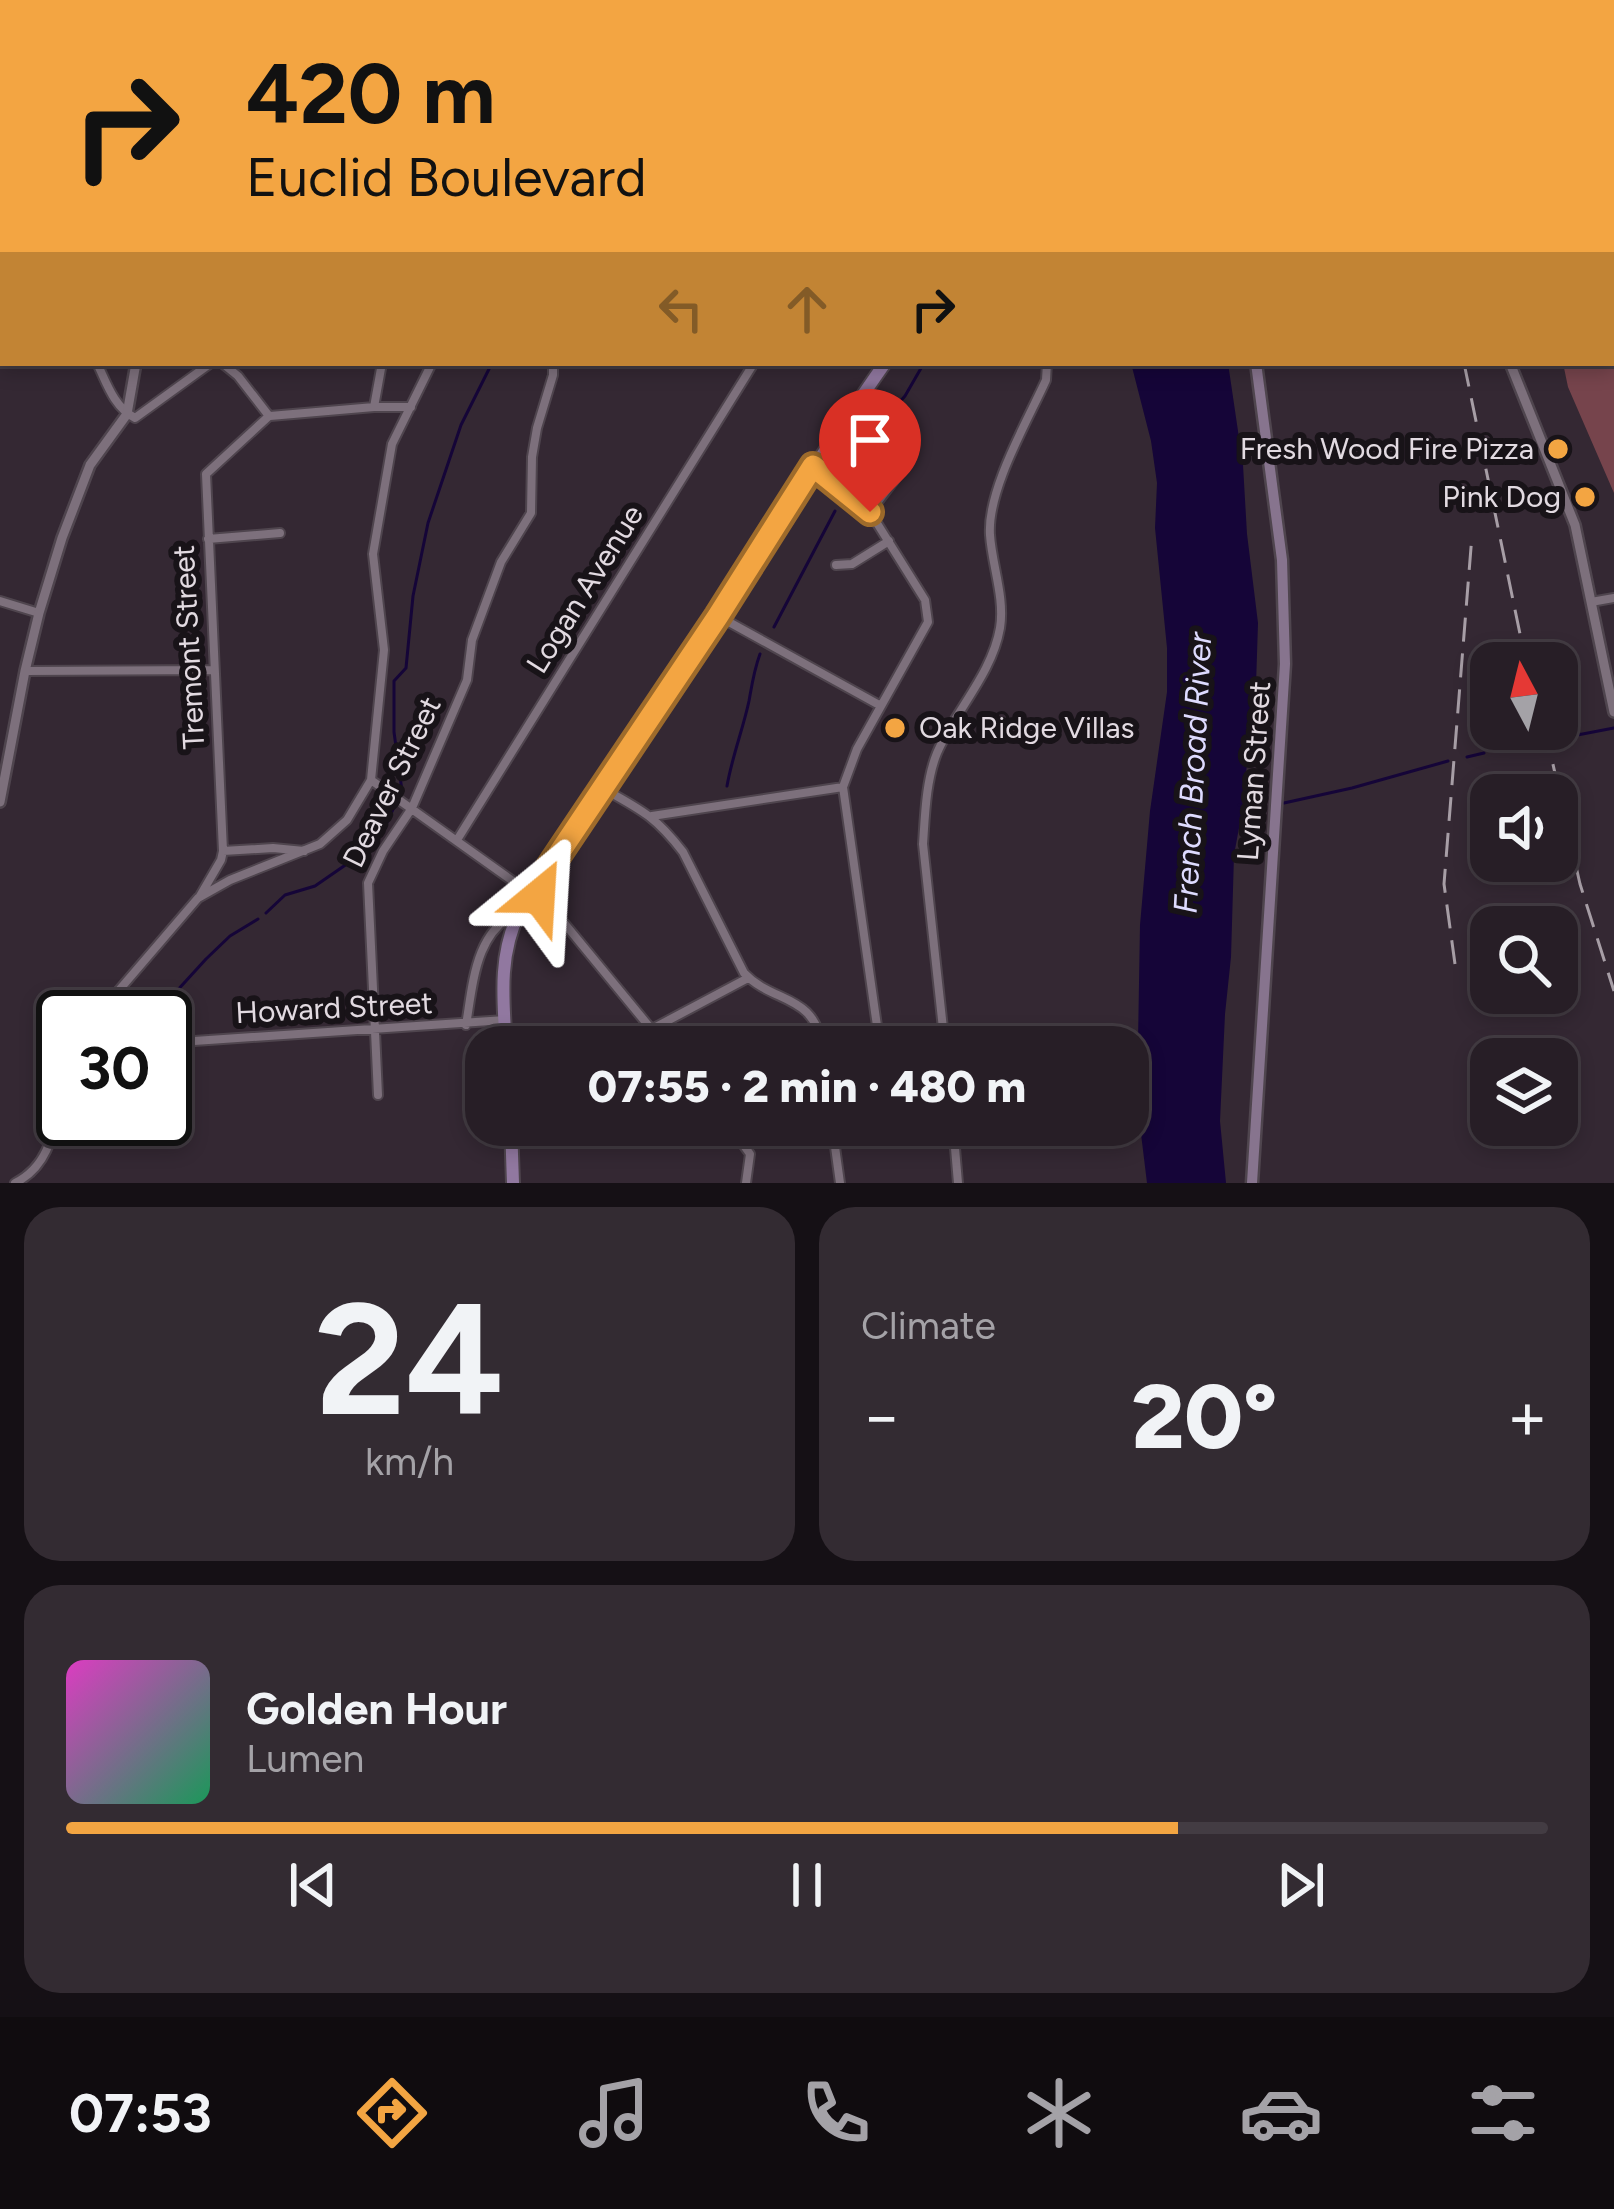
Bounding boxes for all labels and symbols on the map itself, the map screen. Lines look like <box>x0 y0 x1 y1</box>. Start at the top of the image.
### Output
pin <box>819 389 921 512</box>
place label: Fresh Wood Fire Pizza <box>1240 430 1534 467</box>
marker: Fresh Wood Fire Pizza <box>1545 436 1571 462</box>
place label: Pink Dog <box>1442 478 1561 515</box>
marker: Pink Dog <box>1572 484 1598 510</box>
street label: Logan Avenue <box>518 498 651 680</box>
street label: Tremont Street <box>165 544 212 750</box>
water label: French Broad River <box>1166 630 1219 915</box>
north arrow <box>1470 642 1578 750</box>
street label: Lyman Street <box>1229 680 1278 862</box>
street label: Deaver Street <box>334 690 449 873</box>
place label: Oak Ridge Villas <box>919 709 1135 746</box>
marker: Oak Ridge Villas <box>882 715 908 741</box>
position arrow <box>476 833 602 959</box>
street label: Howard Street <box>235 984 433 1031</box>
speed limit sign: 30 <box>36 990 192 1146</box>

